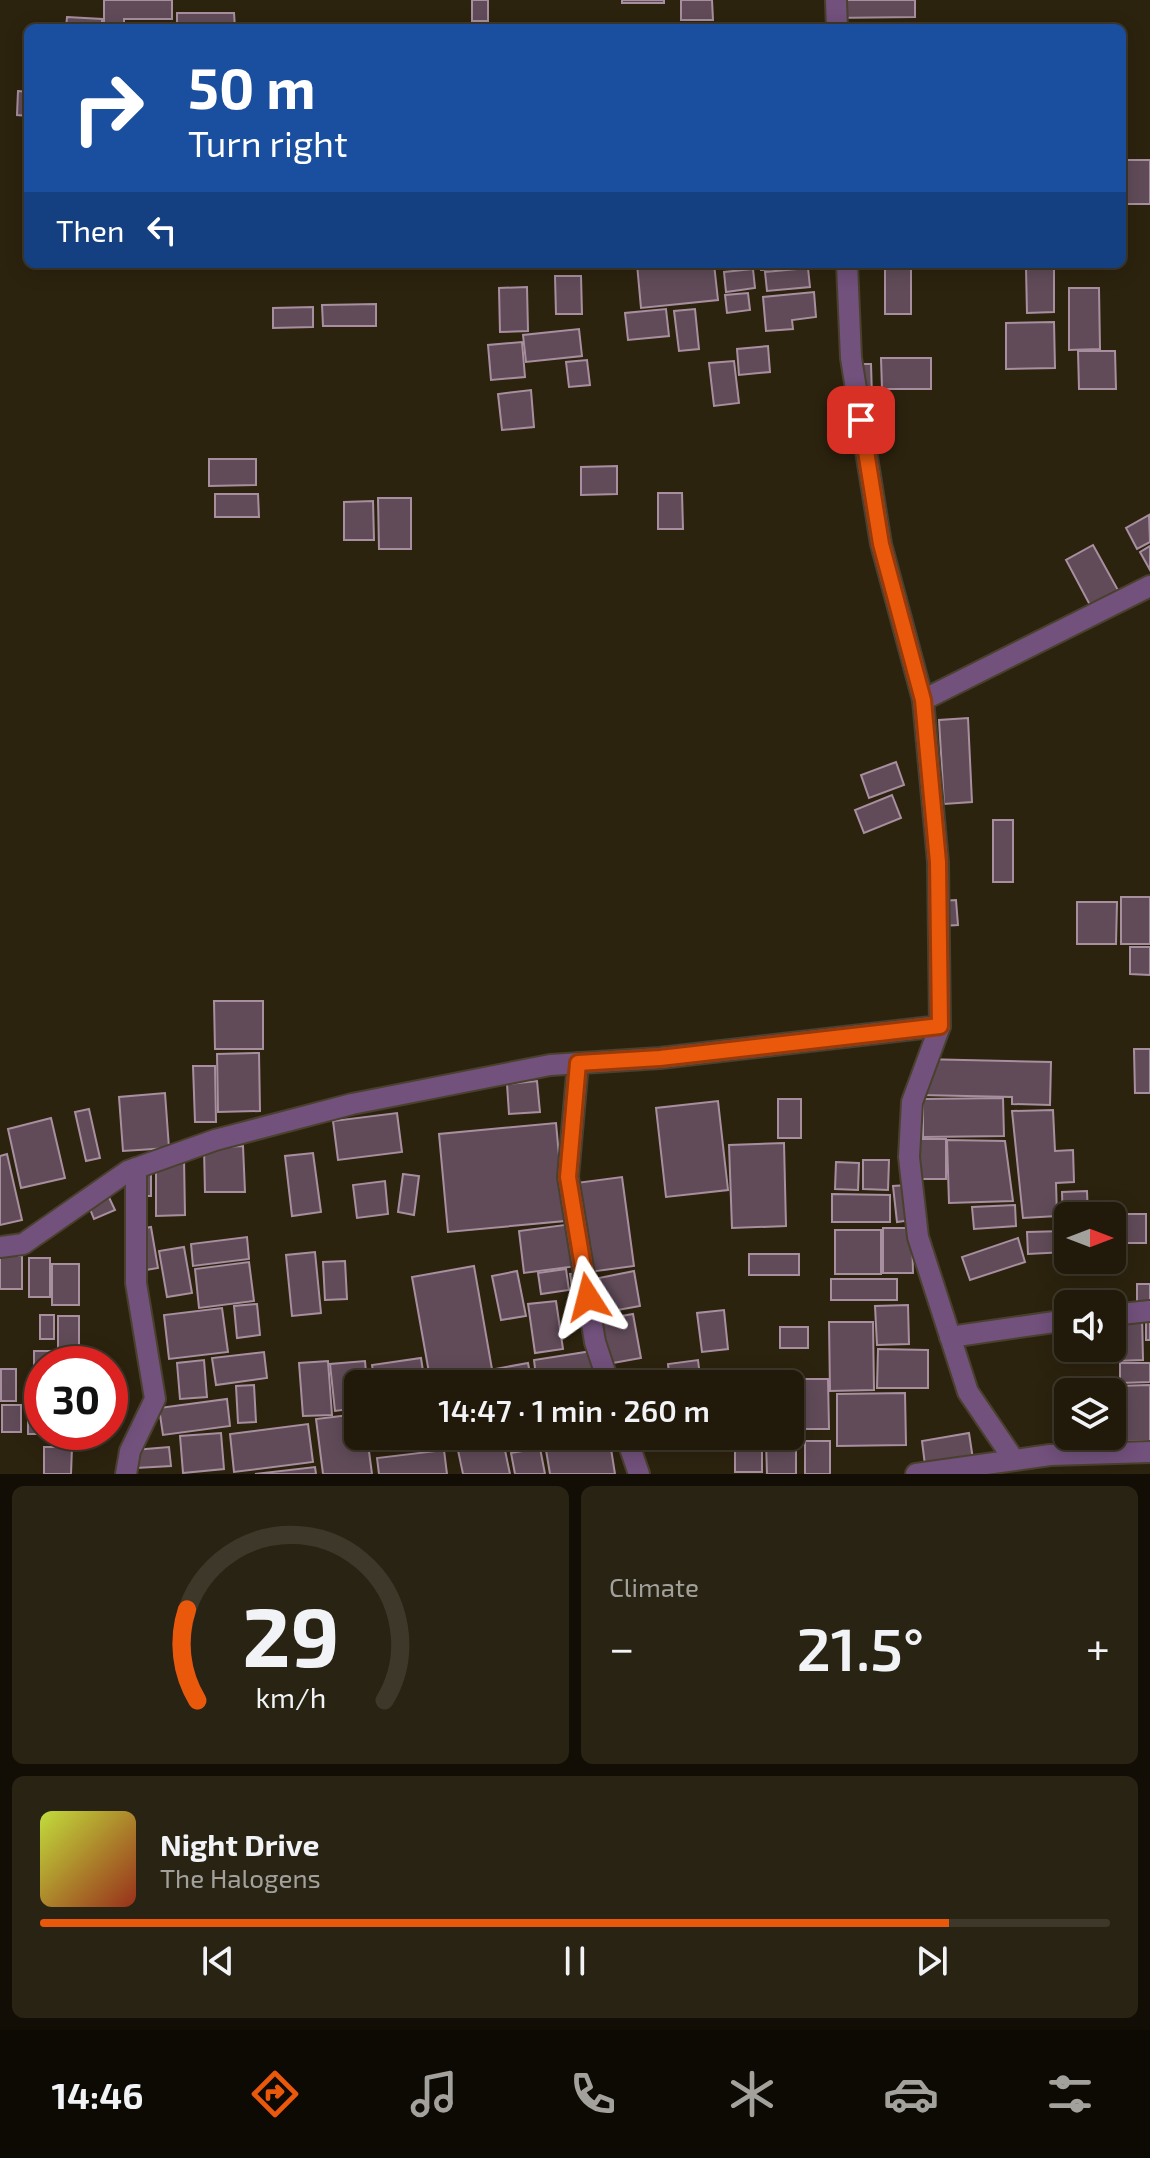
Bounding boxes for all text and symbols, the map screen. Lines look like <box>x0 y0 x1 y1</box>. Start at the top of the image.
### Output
text: 50 m <box>188 53 316 120</box>
icon: right <box>56 56 160 160</box>
text: Turn right <box>188 121 348 164</box>
icon: left <box>140 208 184 252</box>
text: Then <box>56 212 124 248</box>
pin <box>827 386 895 454</box>
icon: arrive <box>839 398 883 442</box>
north arrow <box>1054 1202 1126 1274</box>
map controls <box>1054 1202 1126 1450</box>
position arrow <box>546 1255 630 1339</box>
button: sound <box>1054 1290 1126 1362</box>
speed limit sign: 30 <box>24 1346 128 1450</box>
button: layers <box>1054 1378 1126 1450</box>
text: 14:47 · 1 min · 260 m <box>438 1392 710 1428</box>
text: Climate <box>609 1571 699 1602</box>
text: 29 <box>242 1584 339 1684</box>
text: 21.5° <box>796 1611 924 1683</box>
text: − <box>609 1620 635 1673</box>
text: + <box>1086 1620 1110 1673</box>
text: km/h <box>255 1679 326 1714</box>
text: Night Drive <box>160 1826 319 1862</box>
text: The Halogens <box>160 1862 321 1893</box>
icon: previous <box>196 1939 240 1983</box>
icon: pause <box>553 1939 597 1983</box>
icon: next <box>910 1939 954 1983</box>
icon: directions <box>247 2066 303 2122</box>
icon: music <box>406 2066 462 2122</box>
icon: phone <box>565 2066 621 2122</box>
icon: climate <box>724 2066 780 2122</box>
icon: car <box>883 2066 939 2122</box>
icon: filters <box>1042 2066 1098 2122</box>
text: 14:46 <box>52 2073 143 2116</box>

